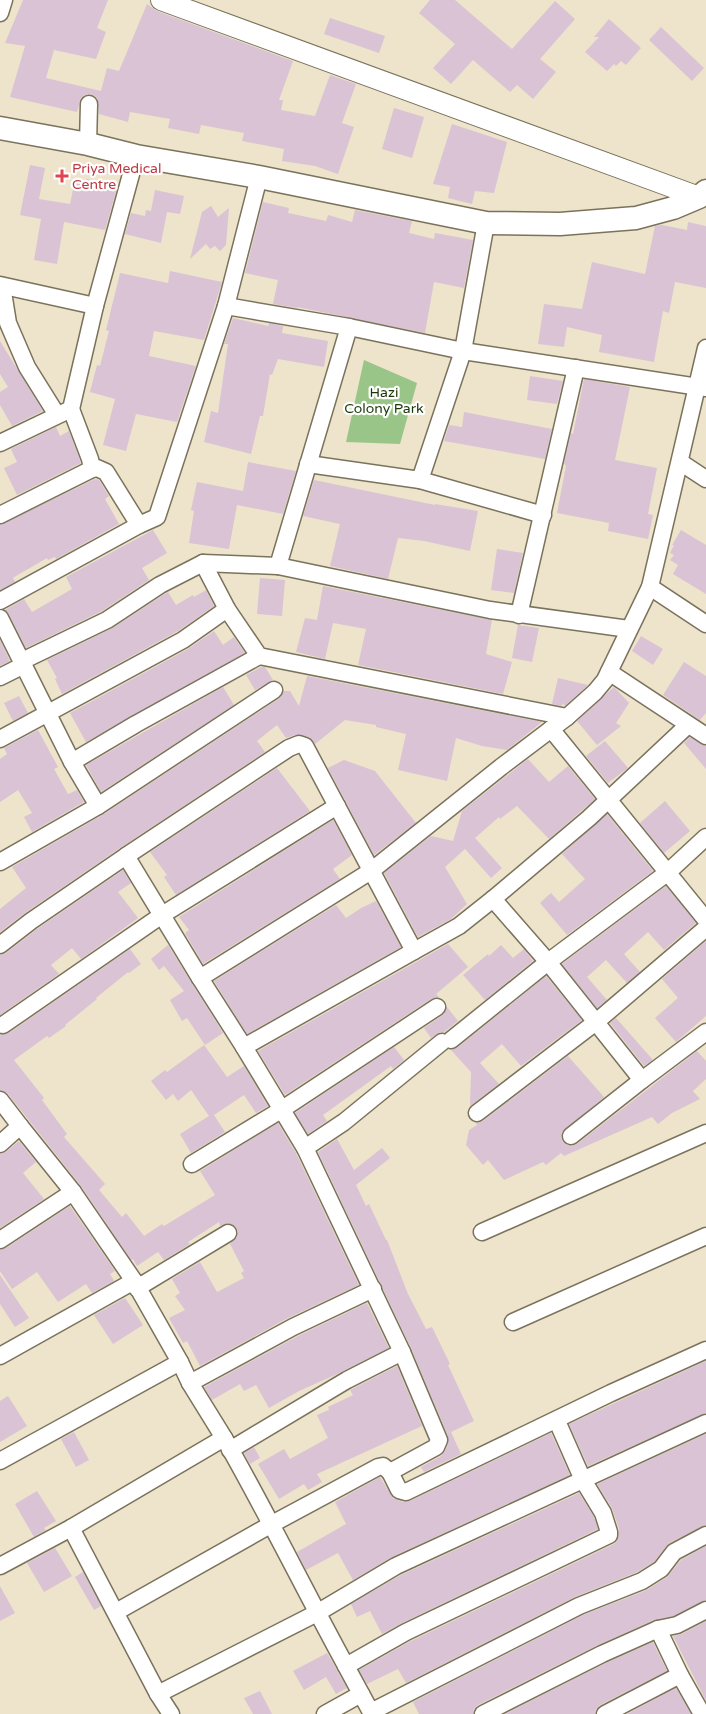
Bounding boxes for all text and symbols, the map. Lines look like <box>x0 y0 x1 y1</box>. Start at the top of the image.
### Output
place label: Priya Medical Centre <box>72 160 161 193</box>
marker: Priya Medical Centre <box>56 170 68 182</box>
park label: Hazi Colony Park <box>344 384 424 417</box>

